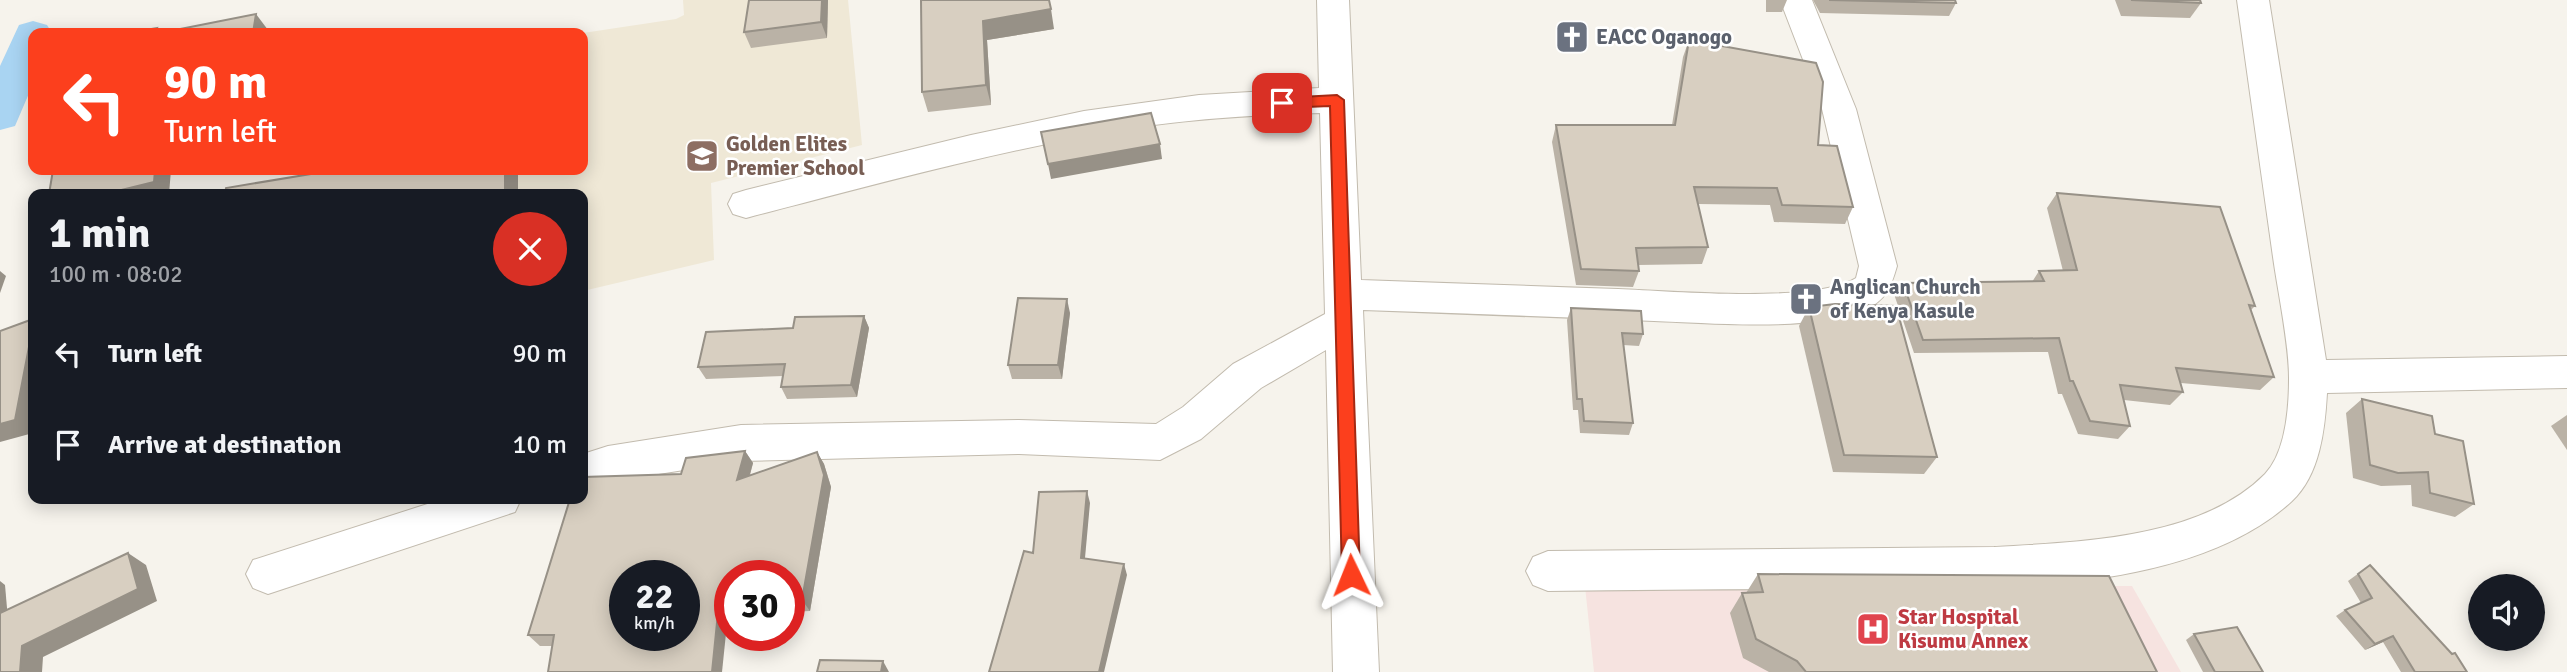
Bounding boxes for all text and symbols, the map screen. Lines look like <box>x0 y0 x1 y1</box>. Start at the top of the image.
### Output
church icon: EACC Oganogo <box>1553 18 1591 56</box>
place label: EACC Oganogo <box>1596 24 1732 50</box>
text: 90 m <box>164 52 267 112</box>
icon: left <box>49 56 140 147</box>
pin <box>1252 73 1312 133</box>
icon: arrive <box>1263 84 1301 122</box>
text: Turn left <box>164 112 277 151</box>
place label: Golden Elites Premier School <box>726 131 865 181</box>
school or university icon: Golden Elites Premier School <box>683 137 721 175</box>
text: 1 min <box>49 208 150 259</box>
button: close <box>493 212 567 286</box>
text: 100 m · 08:02 <box>49 260 183 289</box>
place label: Anglican Church of Kenya Kasule <box>1830 274 1981 324</box>
church icon: Anglican Church of Kenya Kasule <box>1787 280 1825 318</box>
icon: left <box>49 335 87 373</box>
text: Turn left <box>108 338 202 370</box>
text: 90 m <box>512 338 567 370</box>
icon: arrive <box>49 426 87 464</box>
text: Arrive at destination <box>108 429 341 461</box>
text: 10 m <box>512 429 567 461</box>
position arrow <box>1314 538 1388 612</box>
speed limit sign: 30 <box>714 560 805 651</box>
map controls <box>2468 574 2545 651</box>
button: sound <box>2468 574 2545 651</box>
text: 22 <box>636 575 673 618</box>
place label: Star Hospital Kisumu Annex <box>1898 604 2029 654</box>
hospital icon: Star Hospital Kisumu Annex <box>1854 610 1892 648</box>
text: km/h <box>634 612 675 634</box>

